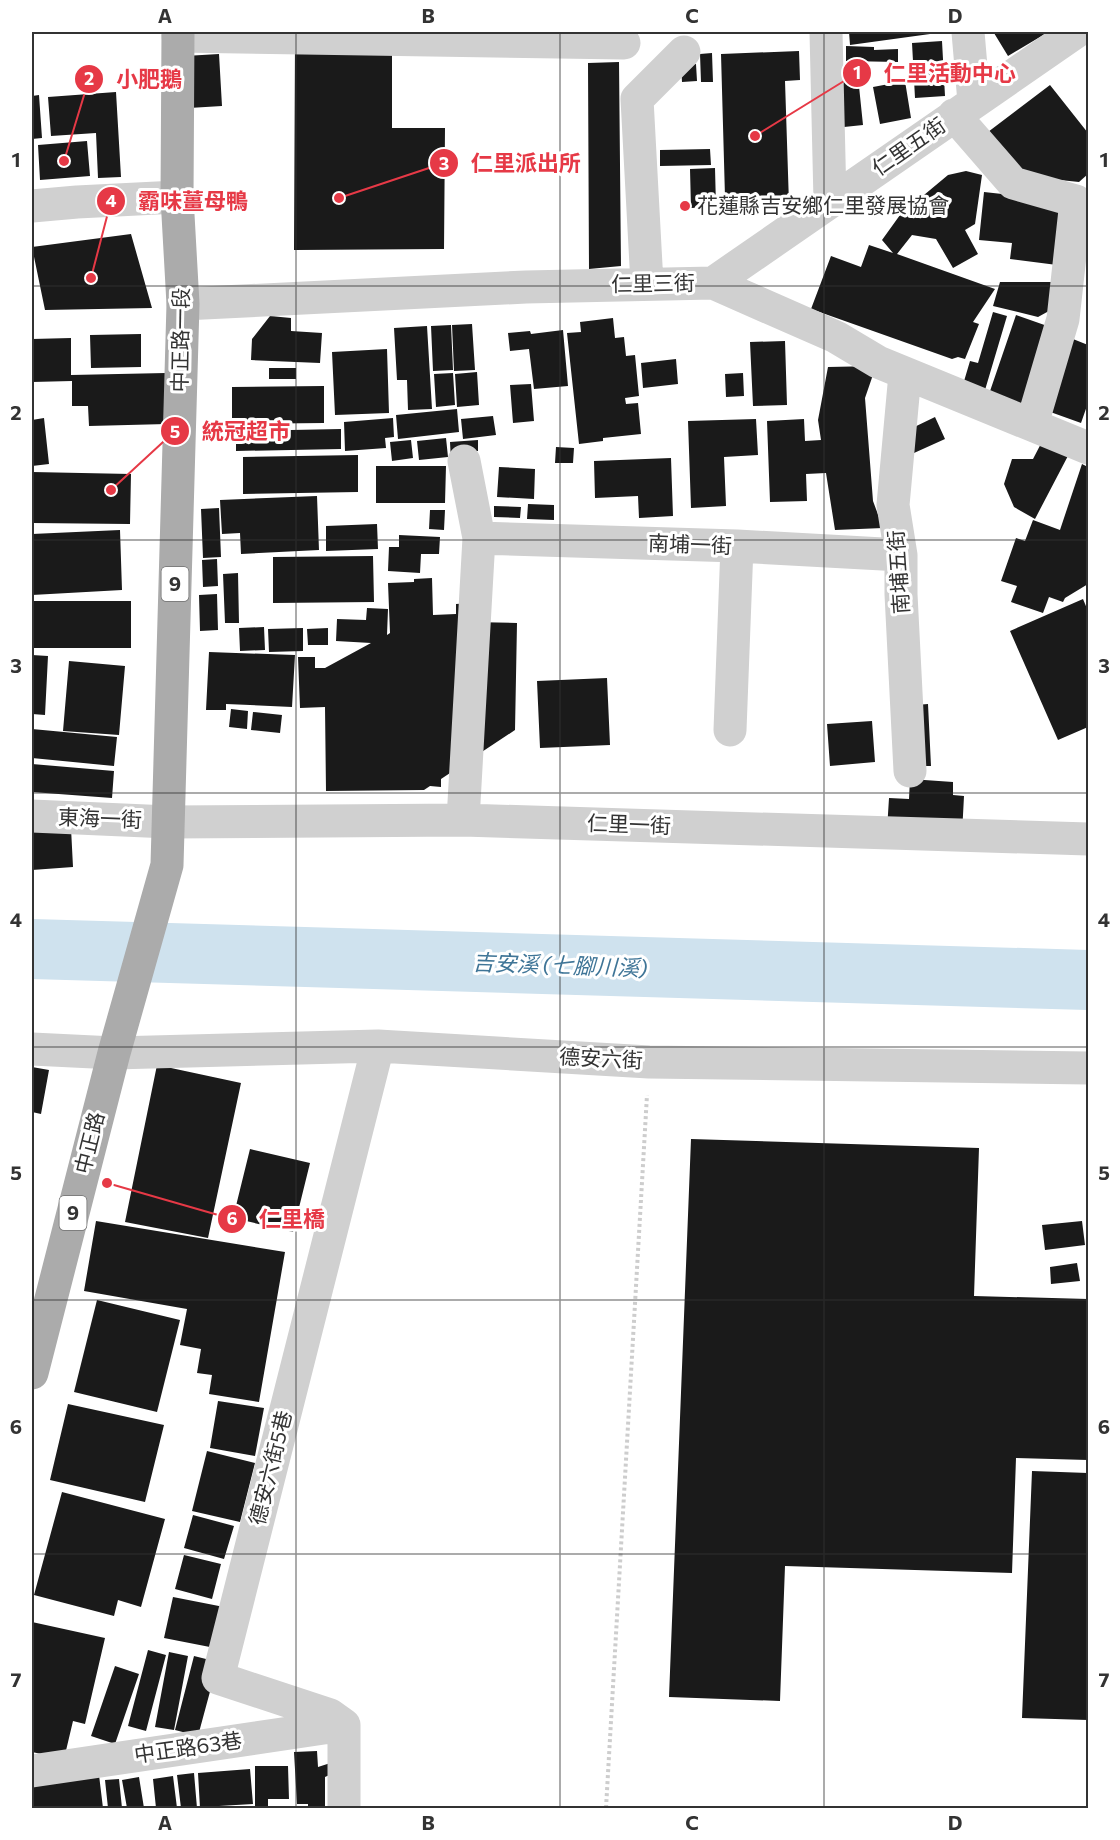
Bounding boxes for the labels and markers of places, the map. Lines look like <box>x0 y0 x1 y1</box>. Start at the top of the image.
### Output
callout: 仁里活動中心 <box>842 53 1028 93</box>
callout: 小肥鵝 <box>74 59 194 99</box>
callout: 仁里派出所 <box>429 143 593 183</box>
callout: 霸味薑母鴨 <box>96 181 260 221</box>
place label: 花蓮縣吉安鄉仁里發展協會 <box>697 192 949 217</box>
marker: 花蓮縣吉安鄉仁里發展協會 <box>678 199 692 213</box>
callout: 統冠超市 <box>160 411 302 451</box>
callout: 仁里橋 <box>217 1199 337 1239</box>

